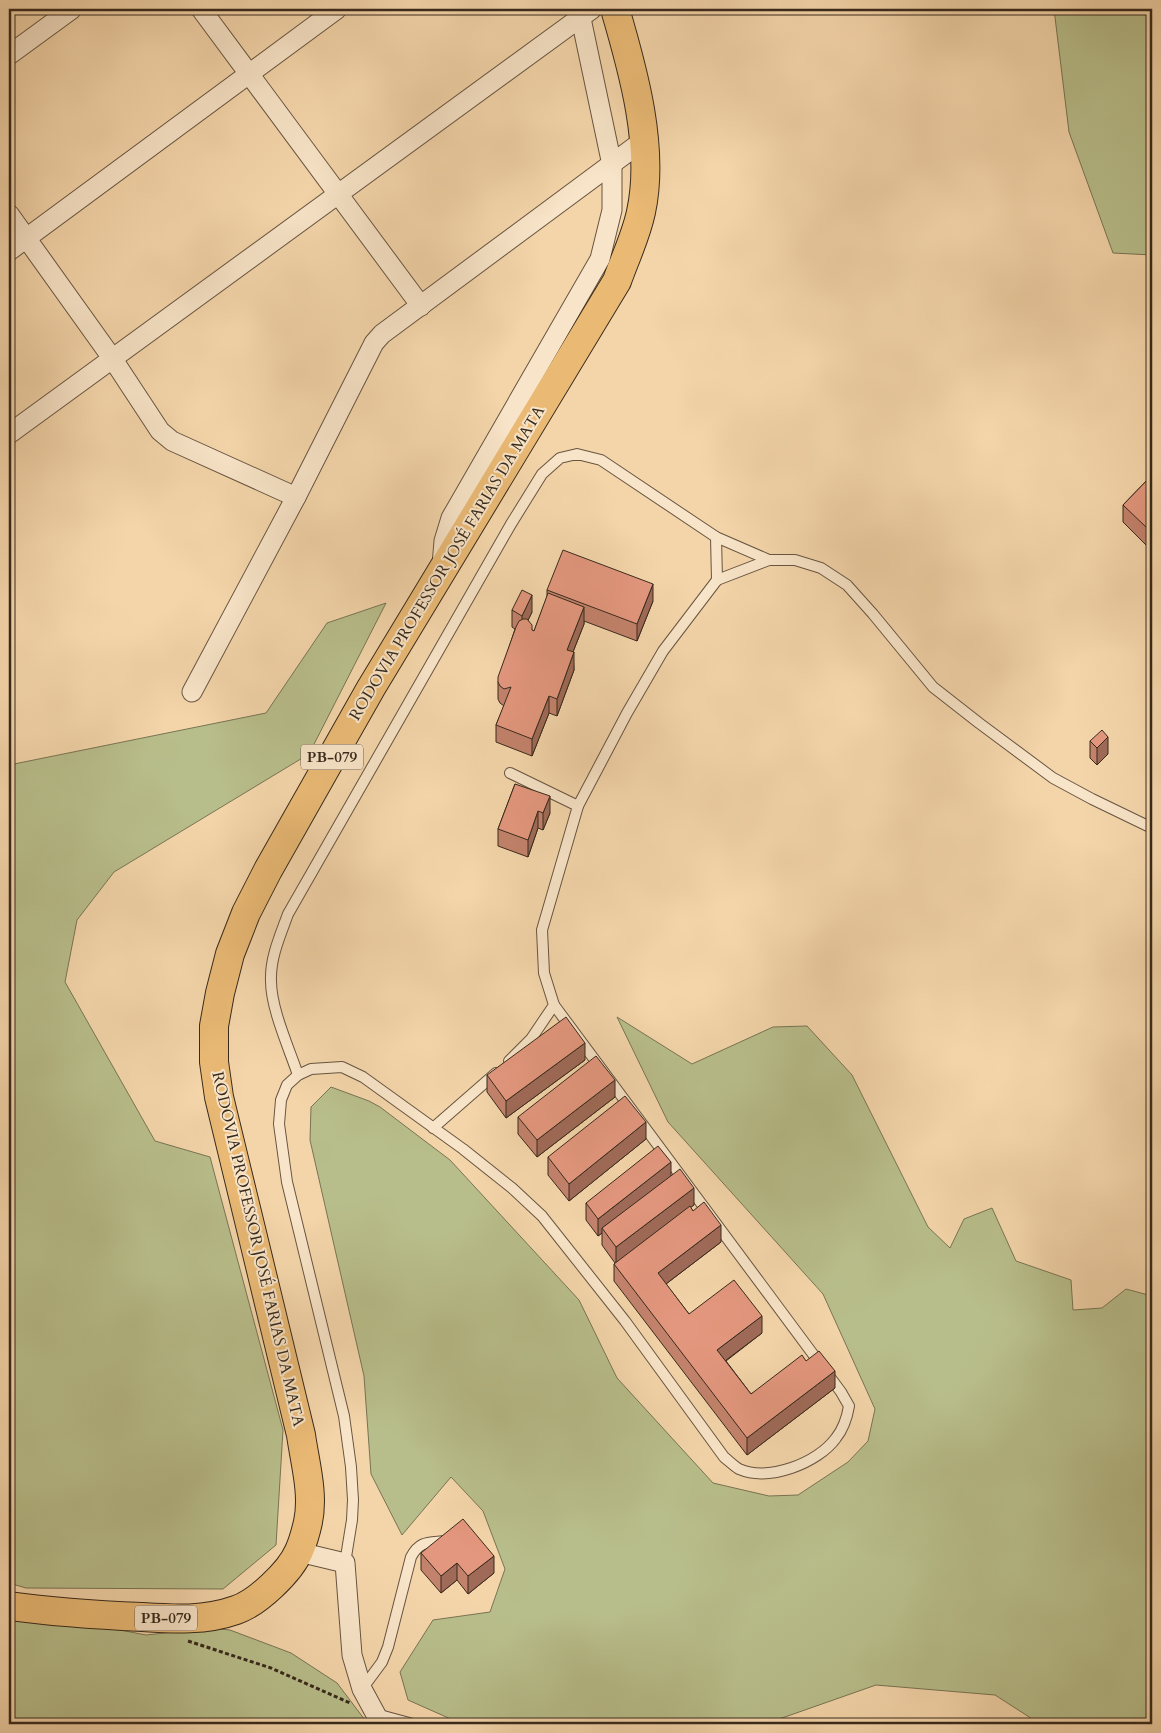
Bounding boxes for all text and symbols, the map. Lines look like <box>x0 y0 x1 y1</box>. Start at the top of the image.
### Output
street label: RODOVIA PROFESSOR JOSÉ FARIAS DA MATA <box>344 401 550 725</box>
road number: PB-079 <box>301 744 363 770</box>
street label: RODOVIA PROFESSOR JOSÉ FARIAS DA MATA <box>206 1069 310 1429</box>
road number: PB-079 <box>135 1606 197 1630</box>

